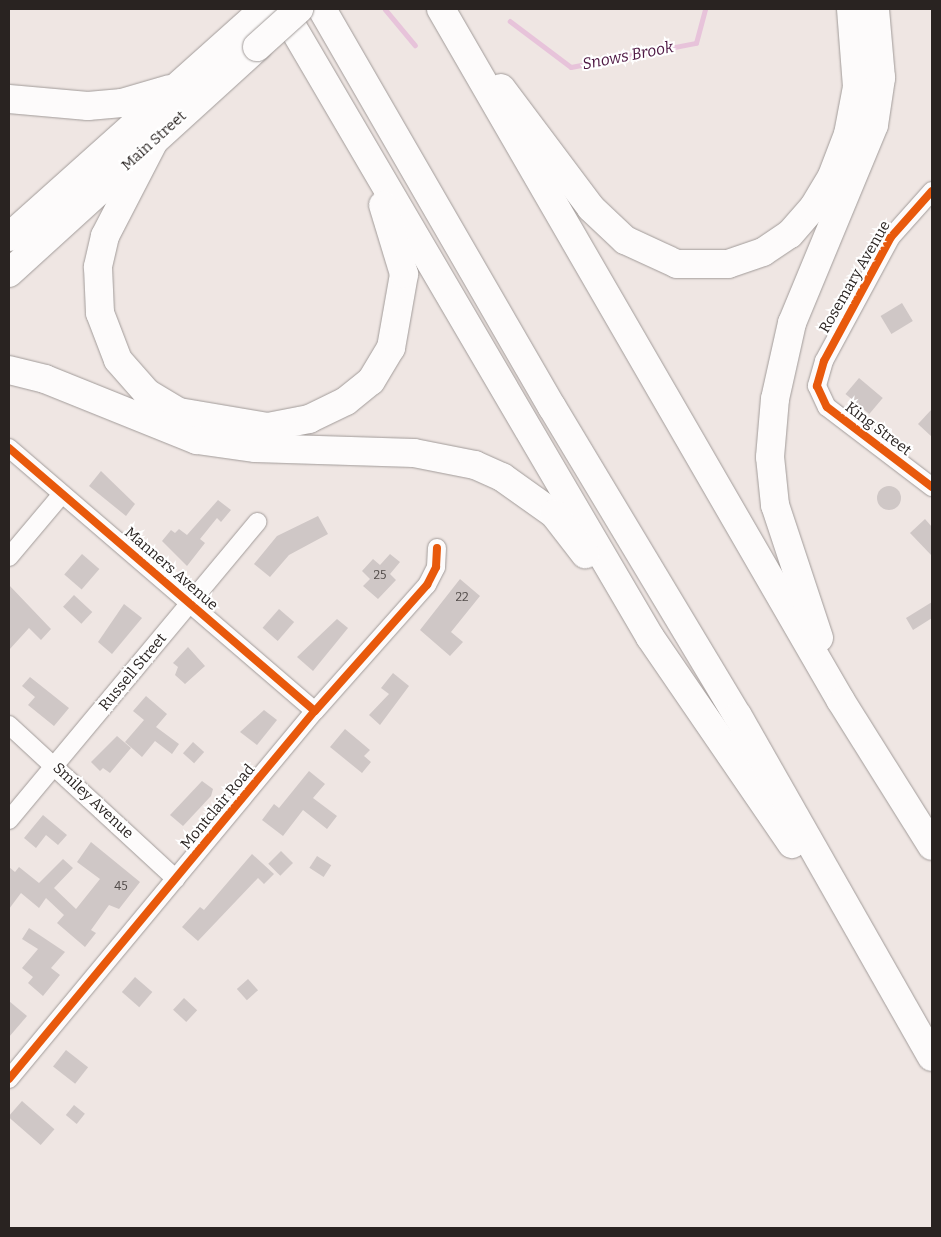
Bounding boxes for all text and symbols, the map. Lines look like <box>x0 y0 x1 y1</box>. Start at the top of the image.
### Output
water label: Snows Brook <box>581 38 675 74</box>
street label: Main Street <box>118 107 190 175</box>
street label: Rosemary Avenue <box>816 218 894 336</box>
street label: King Street <box>841 398 915 460</box>
street label: Manners Avenue <box>121 524 221 614</box>
house number: 25 <box>374 569 386 583</box>
house number: 22 <box>455 591 469 605</box>
street label: Russell Street <box>95 630 171 714</box>
street label: Smiley Avenue <box>49 759 137 843</box>
street label: Montclair Road <box>177 761 259 853</box>
house number: 45 <box>114 880 128 894</box>

